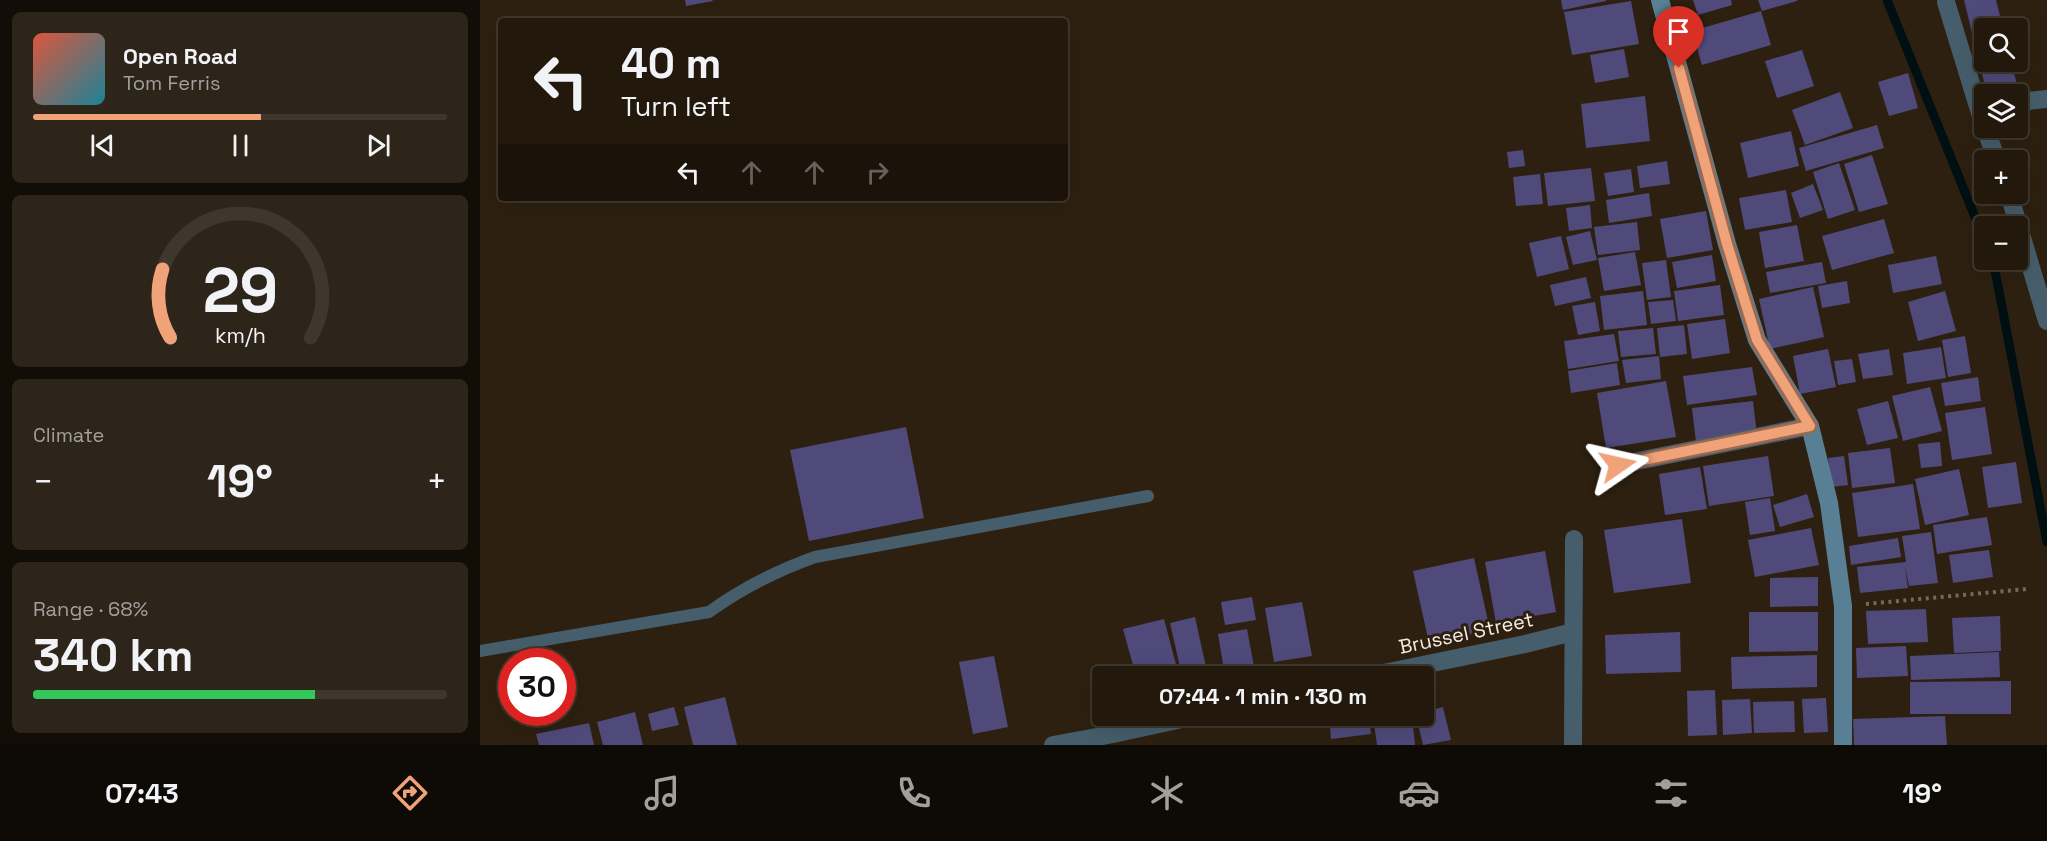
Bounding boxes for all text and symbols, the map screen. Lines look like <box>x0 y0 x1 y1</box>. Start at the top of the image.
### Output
pin <box>1653 6 1704 68</box>
icon: arrive <box>1662 15 1695 48</box>
map controls <box>1974 18 2028 270</box>
button: search <box>1974 18 2028 72</box>
text: 40 m <box>621 37 721 90</box>
text: Open Road <box>123 42 238 70</box>
icon: left <box>522 42 600 120</box>
text: Tom Ferris <box>123 70 221 96</box>
button: layers <box>1974 84 2028 138</box>
text: Turn left <box>621 89 731 124</box>
icon: previous <box>86 129 119 162</box>
icon: pause <box>224 129 257 162</box>
icon: next <box>362 129 395 162</box>
button: + <box>1974 150 2028 204</box>
icon: left <box>672 156 705 189</box>
icon: ahead <box>735 156 768 189</box>
icon: ahead <box>798 156 831 189</box>
icon: right <box>861 156 894 189</box>
button: − <box>1974 216 2028 270</box>
text: 29 <box>202 251 278 330</box>
text: km/h <box>214 322 266 349</box>
text: Climate <box>33 422 104 448</box>
position arrow <box>1586 433 1650 497</box>
text: 19° <box>207 453 273 510</box>
text: − <box>33 461 53 503</box>
text: + <box>427 461 447 503</box>
text: Range · 68% <box>33 596 148 622</box>
street label: Brussel Street <box>1396 606 1536 660</box>
text: 340 km <box>33 627 193 684</box>
speed limit sign: 30 <box>498 648 576 726</box>
text: 07:44 · 1 min · 130 m <box>1159 682 1367 710</box>
icon: directions <box>389 772 431 814</box>
icon: music <box>641 772 683 814</box>
icon: phone <box>893 772 935 814</box>
icon: climate <box>1146 772 1188 814</box>
icon: car <box>1398 772 1440 814</box>
icon: filters <box>1650 772 1692 814</box>
text: 07:43 <box>105 776 179 811</box>
text: 19° <box>1902 776 1942 811</box>

